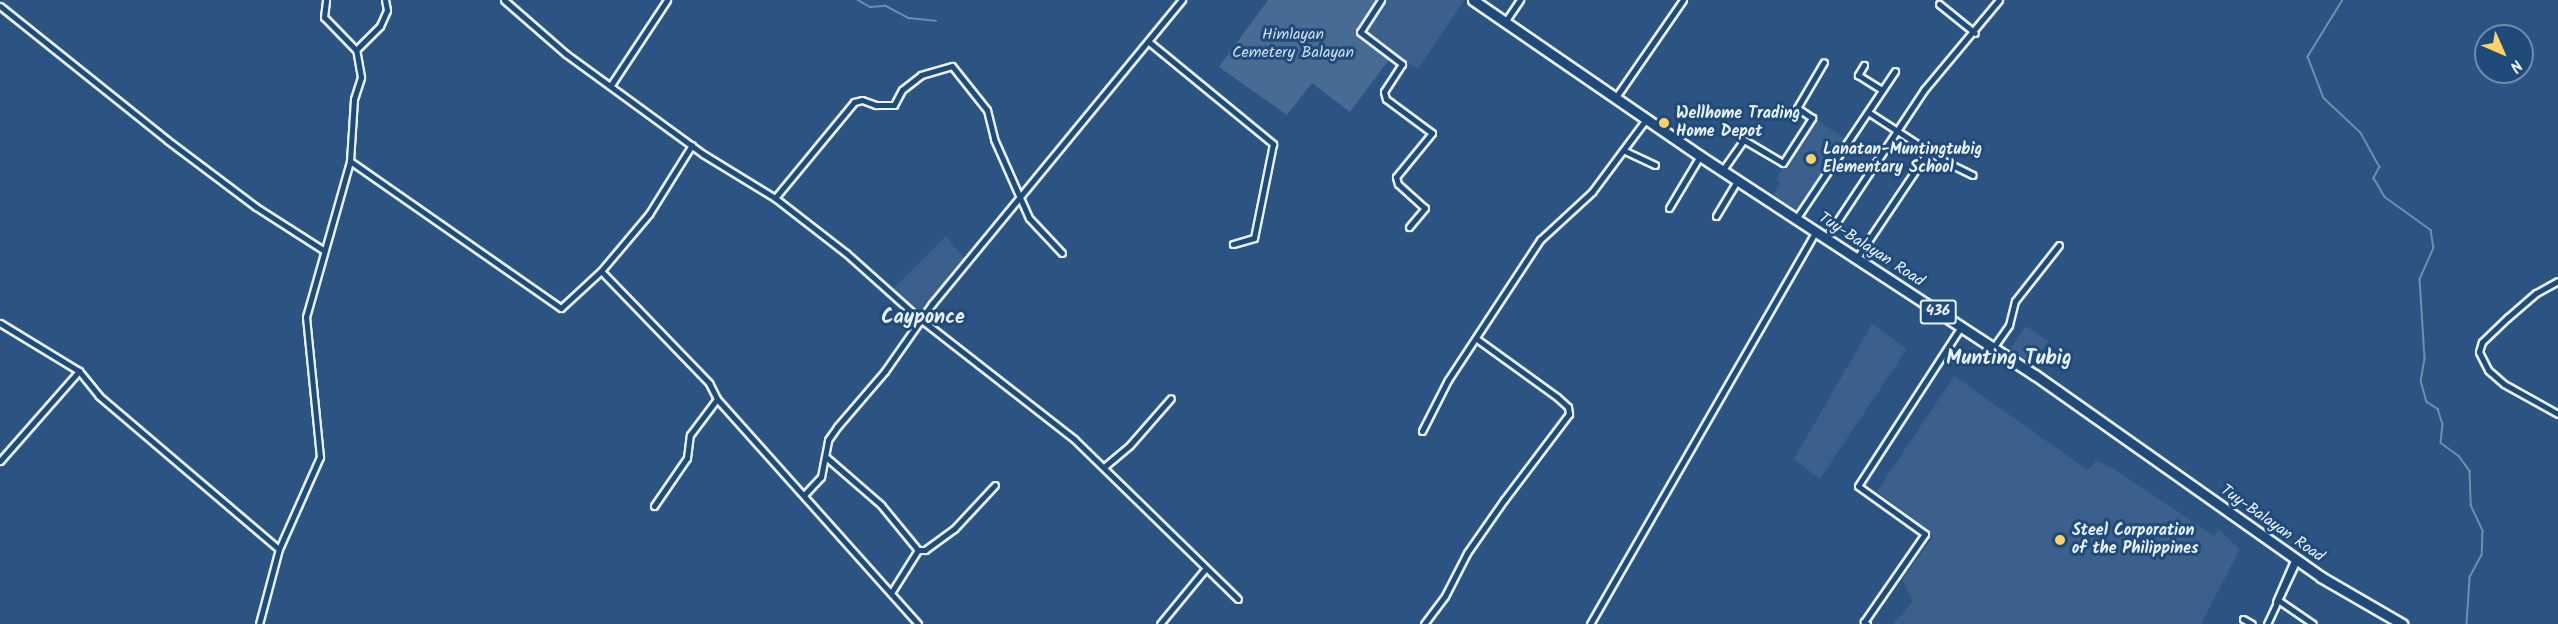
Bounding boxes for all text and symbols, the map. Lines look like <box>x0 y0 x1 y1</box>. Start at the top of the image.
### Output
north arrow <box>2474 24 2534 84</box>
park label: Himlayan Cemetery Balayan <box>1232 25 1354 63</box>
text: N <box>2503 53 2528 78</box>
place label: Wellhome Trading Home Depot <box>1676 104 1800 142</box>
marker: Wellhome Trading Home Depot <box>1657 116 1671 130</box>
place label: Lanatan-Muntingtubig Elementary School <box>1823 140 1982 178</box>
marker: Lanatan-Muntingtubig Elementary School <box>1804 152 1818 166</box>
street label: Tuy-Balayan Road <box>1815 209 1927 291</box>
road number: 436 <box>1918 300 1958 324</box>
district label: Cayponce <box>881 306 965 330</box>
district label: Munting Tubig <box>1946 347 2072 371</box>
street label: Tuy-Balayan Road <box>2216 481 2328 567</box>
place label: Steel Corporation of the Philippines <box>2072 521 2198 559</box>
marker: Steel Corporation of the Philippines <box>2053 533 2067 547</box>

